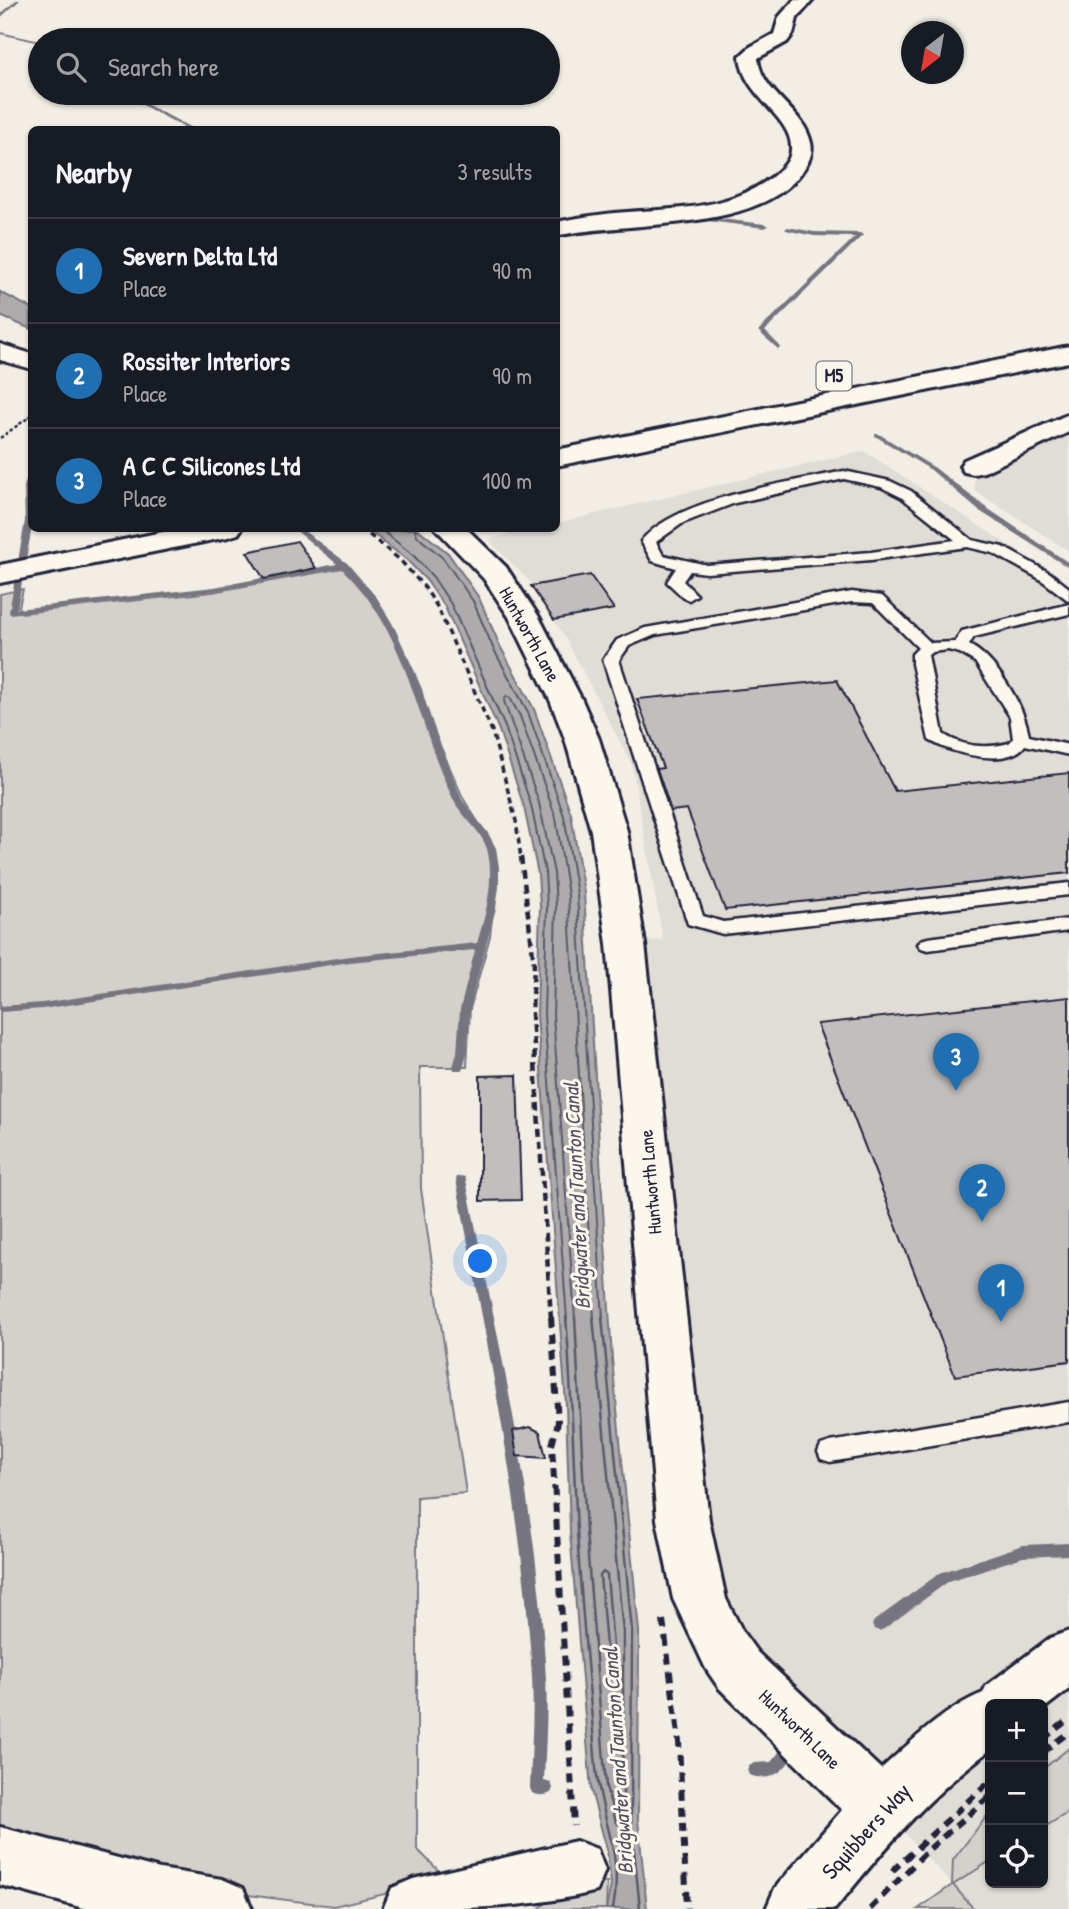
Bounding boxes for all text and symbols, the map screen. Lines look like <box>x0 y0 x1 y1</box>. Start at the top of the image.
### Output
north arrow <box>901 21 964 84</box>
search box <box>28 28 560 105</box>
icon: search <box>52 48 90 86</box>
text: Search here <box>108 49 219 84</box>
text: Nearby <box>56 152 132 192</box>
text: 3 results <box>457 156 532 187</box>
text: Severn Delta Ltd <box>123 238 277 273</box>
text: 1 <box>75 255 83 286</box>
text: 90 m <box>492 255 532 286</box>
text: Place <box>123 273 167 304</box>
text: Rossiter Interiors <box>123 343 290 378</box>
text: 2 <box>74 360 84 391</box>
text: 90 m <box>492 360 532 391</box>
road number: M5 <box>816 362 852 390</box>
text: Place <box>123 378 167 409</box>
text: A C C Silicones Ltd <box>123 448 300 483</box>
text: 3 <box>74 465 84 496</box>
text: 100 m <box>482 465 532 496</box>
text: Place <box>123 483 167 514</box>
street label: Huntworth Lane <box>493 582 567 687</box>
pin: 3 <box>933 1033 979 1091</box>
water label: Bridgwater and Taunton Canal <box>556 1080 597 1310</box>
street label: Huntworth Lane <box>632 1128 668 1235</box>
pin: 2 <box>959 1164 1005 1222</box>
your location <box>463 1244 497 1278</box>
pin: 1 <box>978 1264 1024 1322</box>
water label: Bridgwater and Taunton Canal <box>595 1645 640 1875</box>
street label: Huntworth Lane <box>753 1683 847 1775</box>
map controls <box>985 1699 1048 1888</box>
button: + <box>985 1699 1048 1762</box>
button: − <box>985 1762 1048 1825</box>
street label: Squibbers Way <box>814 1776 917 1885</box>
button: locate <box>985 1825 1048 1888</box>

